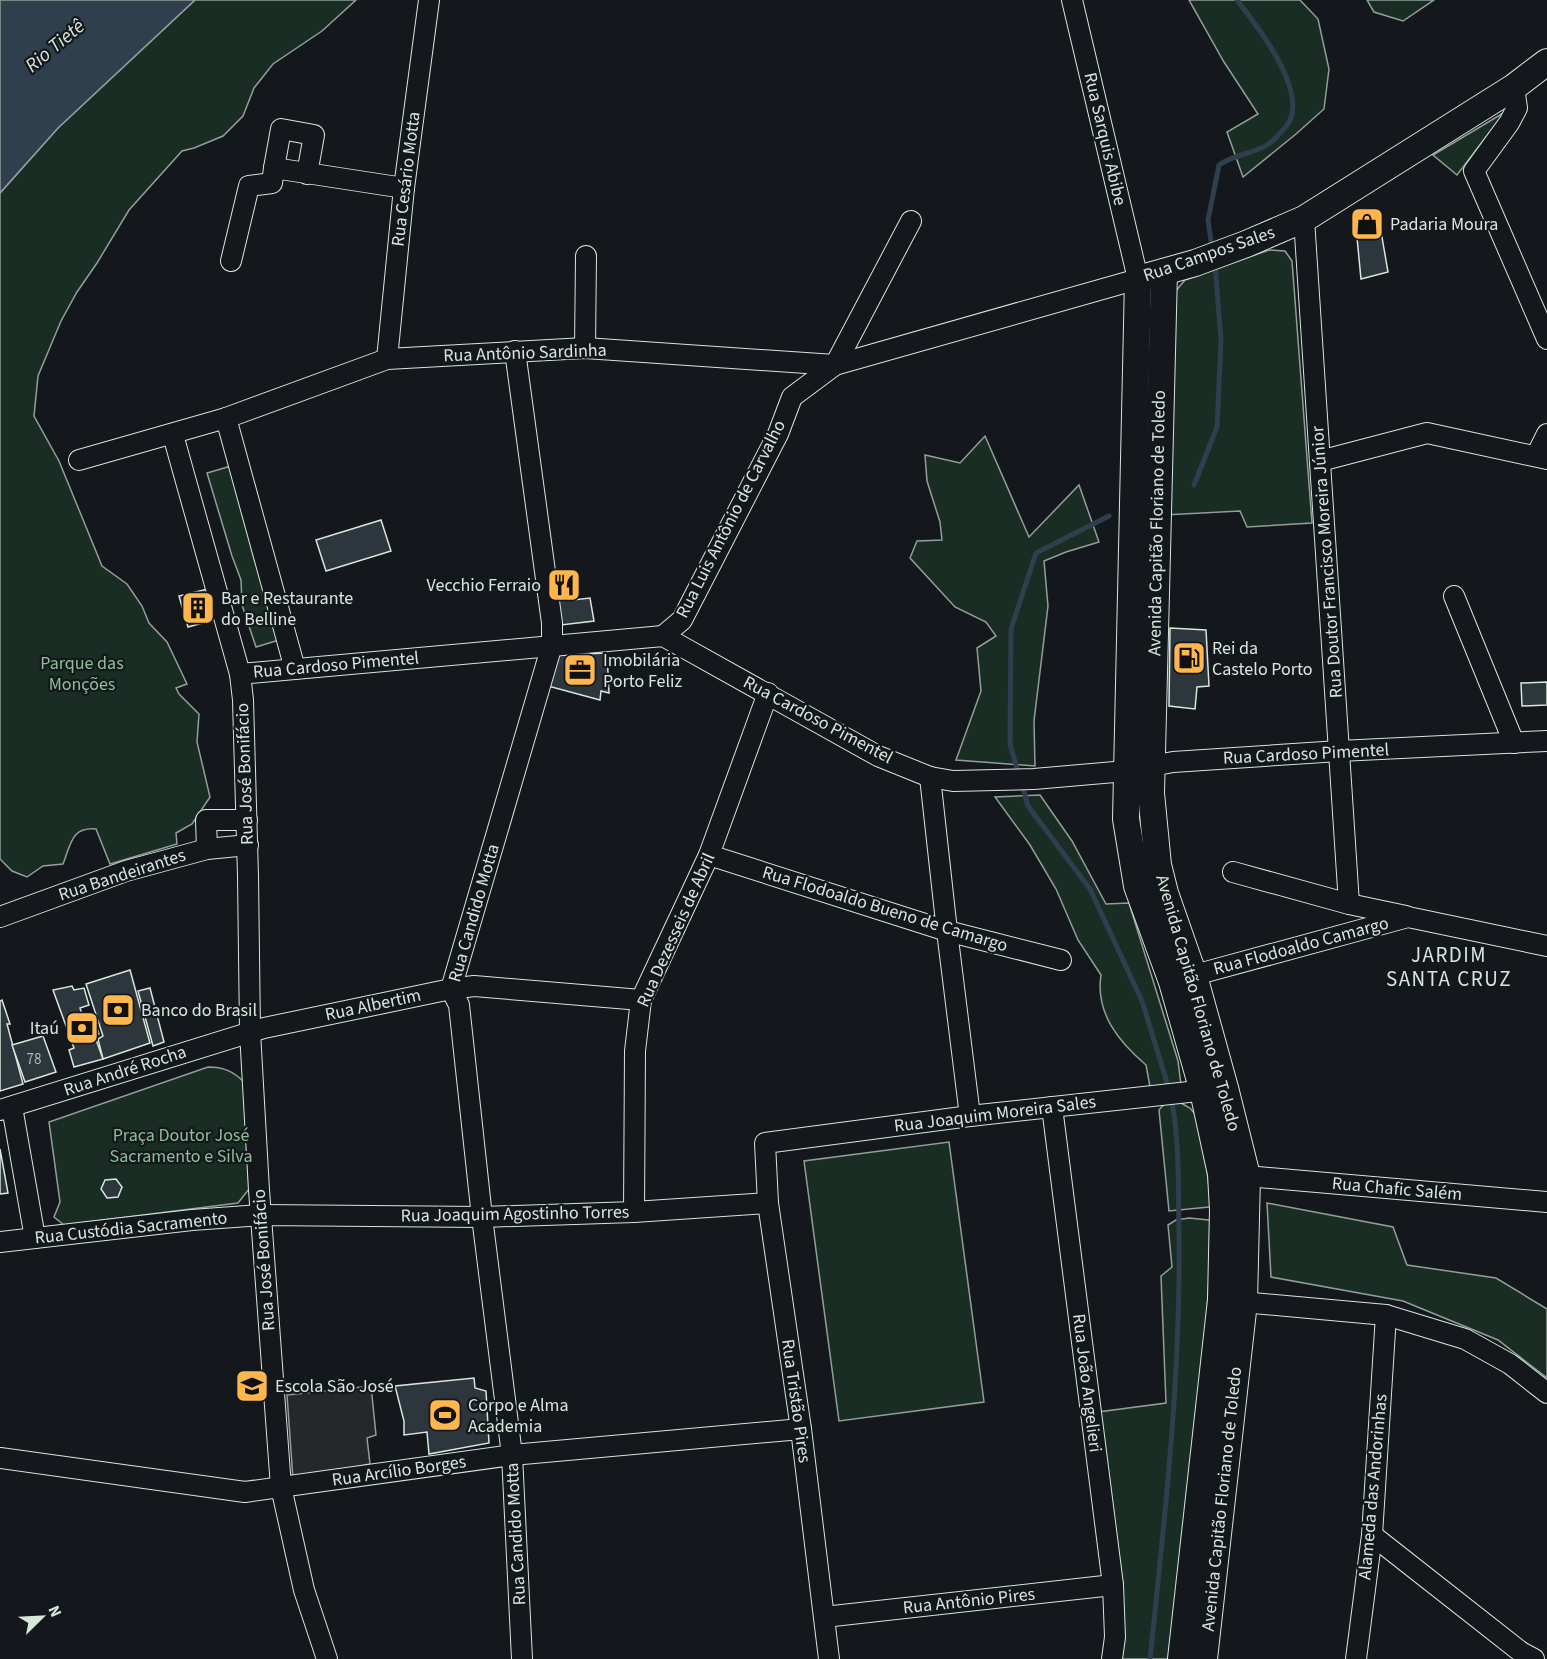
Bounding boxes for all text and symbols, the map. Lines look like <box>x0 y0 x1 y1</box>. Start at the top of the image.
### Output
water label: Rio Tietê <box>19 12 91 79</box>
street label: Rua Sarquis Abibe <box>1078 70 1132 208</box>
street label: Rua Cesário Motta <box>385 110 427 248</box>
shop icon: Padaria Moura <box>1349 206 1385 242</box>
place label: Padaria Moura <box>1390 212 1498 237</box>
street label: Rua Campos Sales <box>1140 220 1278 288</box>
street label: Rua Antônio Sardinha <box>443 338 607 368</box>
street label: Avenida Capitão Floriano de Toledo <box>1142 390 1172 656</box>
street label: Rua Luis Antônio de Carvalho <box>670 416 792 622</box>
street label: Rua Doutor Francisco Moreira Júnior <box>1305 424 1349 699</box>
restaurant icon: Vecchio Ferraio <box>546 567 582 603</box>
place label: Vecchio Ferraio <box>427 573 541 598</box>
place label: Bar e Restaurante do Belline <box>221 586 353 632</box>
building icon: Bar e Restaurante do Belline <box>180 590 216 626</box>
place label: Rei da Castelo Porto <box>1212 636 1313 682</box>
fuel station icon: Rei da Castelo Porto <box>1171 640 1207 676</box>
street label: Rua Cardoso Pimentel <box>252 645 420 685</box>
place label: Imobilária Porto Feliz <box>603 648 683 694</box>
park label: Parque das Monções <box>40 651 124 697</box>
office icon: Imobilária Porto Feliz <box>562 652 598 688</box>
street label: Rua Cardoso Pimentel <box>739 670 897 770</box>
street label: Rua José Bonifácio <box>230 703 260 845</box>
street label: Rua Cardoso Pimentel <box>1222 737 1390 771</box>
street label: Rua Candido Motta <box>442 841 506 985</box>
street label: Rua Bandeirantes <box>55 843 189 907</box>
street label: Rua Dezesseis de Abril <box>631 849 721 1011</box>
street label: Rua Flodoaldo Bueno de Camargo <box>759 860 1011 958</box>
street label: Avenida Capitão Floriano de Toledo <box>1149 872 1247 1134</box>
street label: Rua Flodoaldo Camargo <box>1211 911 1391 981</box>
district label: JARDIM SANTA CRUZ <box>1386 940 1512 994</box>
street label: Rua Albertim <box>323 983 423 1027</box>
bank icon: Banco do Brasil <box>100 992 136 1028</box>
place label: Banco do Brasil <box>141 998 257 1023</box>
bank icon: Itaú <box>64 1010 100 1046</box>
place label: Itaú <box>30 1016 59 1041</box>
street label: Rua André Rocha <box>60 1039 190 1103</box>
house number: 78 <box>27 1049 41 1070</box>
street label: Rua Joaquim Moreira Sales <box>893 1089 1097 1139</box>
park label: Praça Doutor José Sacramento e Silva <box>110 1123 252 1169</box>
street label: Rua Chafic Salém <box>1331 1171 1463 1207</box>
street label: Rua José Bonifácio <box>247 1188 281 1332</box>
street label: Rua Joaquim Agostinho Torres <box>400 1200 630 1228</box>
street label: Rua Custódia Sacramento <box>33 1205 229 1251</box>
street label: Rua João Angelieri <box>1066 1312 1108 1454</box>
street label: Rua Tristão Pires <box>775 1338 817 1464</box>
street label: Avenida Capitão Floriano de Toledo <box>1196 1365 1248 1633</box>
school or university icon: Escola São José <box>234 1368 270 1404</box>
place label: Escola São José <box>275 1374 394 1399</box>
place label: Corpo e Alma Academia <box>468 1393 569 1439</box>
street label: Alameda das Andorinhas <box>1352 1393 1394 1581</box>
sports icon: Corpo e Alma Academia <box>427 1397 463 1433</box>
street label: Rua Arcílio Borges <box>330 1449 468 1493</box>
street label: Rua Candido Motta <box>500 1462 532 1606</box>
street label: Rua Antônio Pires <box>902 1582 1036 1620</box>
north arrow <box>12 1587 72 1647</box>
text: N <box>43 1602 67 1621</box>

